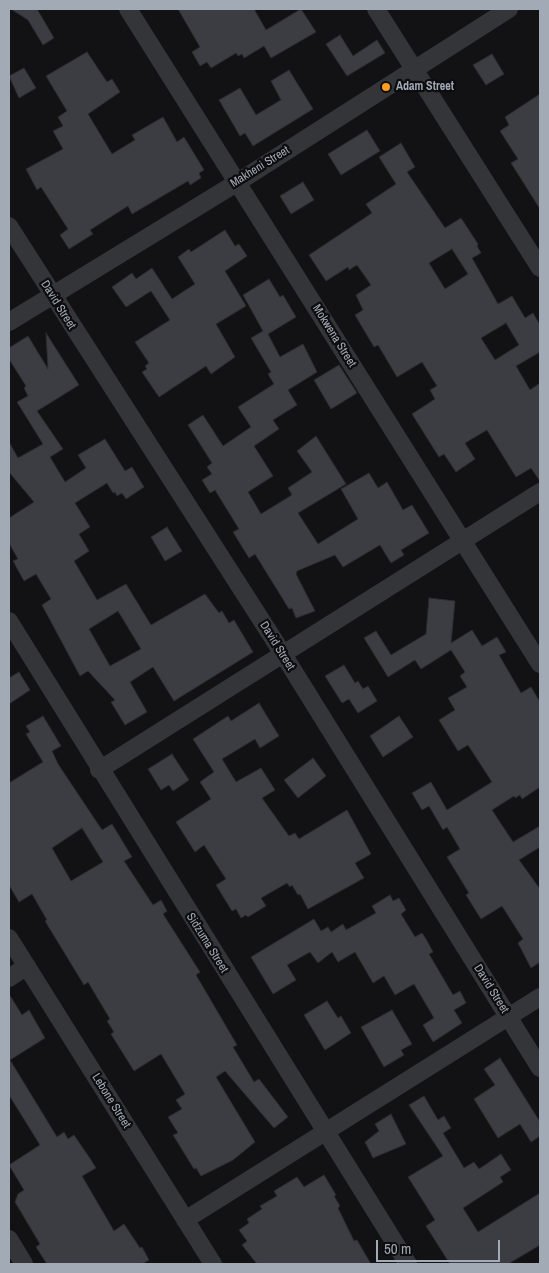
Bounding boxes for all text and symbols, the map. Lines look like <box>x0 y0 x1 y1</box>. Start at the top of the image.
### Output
place label: Adam Street <box>396 80 454 94</box>
marker: Adam Street <box>380 81 392 93</box>
street label: Makheni Street <box>228 143 292 191</box>
street label: David Street <box>37 278 79 332</box>
street label: Mokwena Street <box>309 302 359 370</box>
street label: David Street <box>256 619 298 673</box>
street label: Sidzuma Street <box>183 910 231 976</box>
street label: David Street <box>470 962 512 1016</box>
street label: Lebone Street <box>89 1071 133 1131</box>
scale bar <box>379 1230 503 1262</box>
text: 50 m <box>384 1238 411 1259</box>

